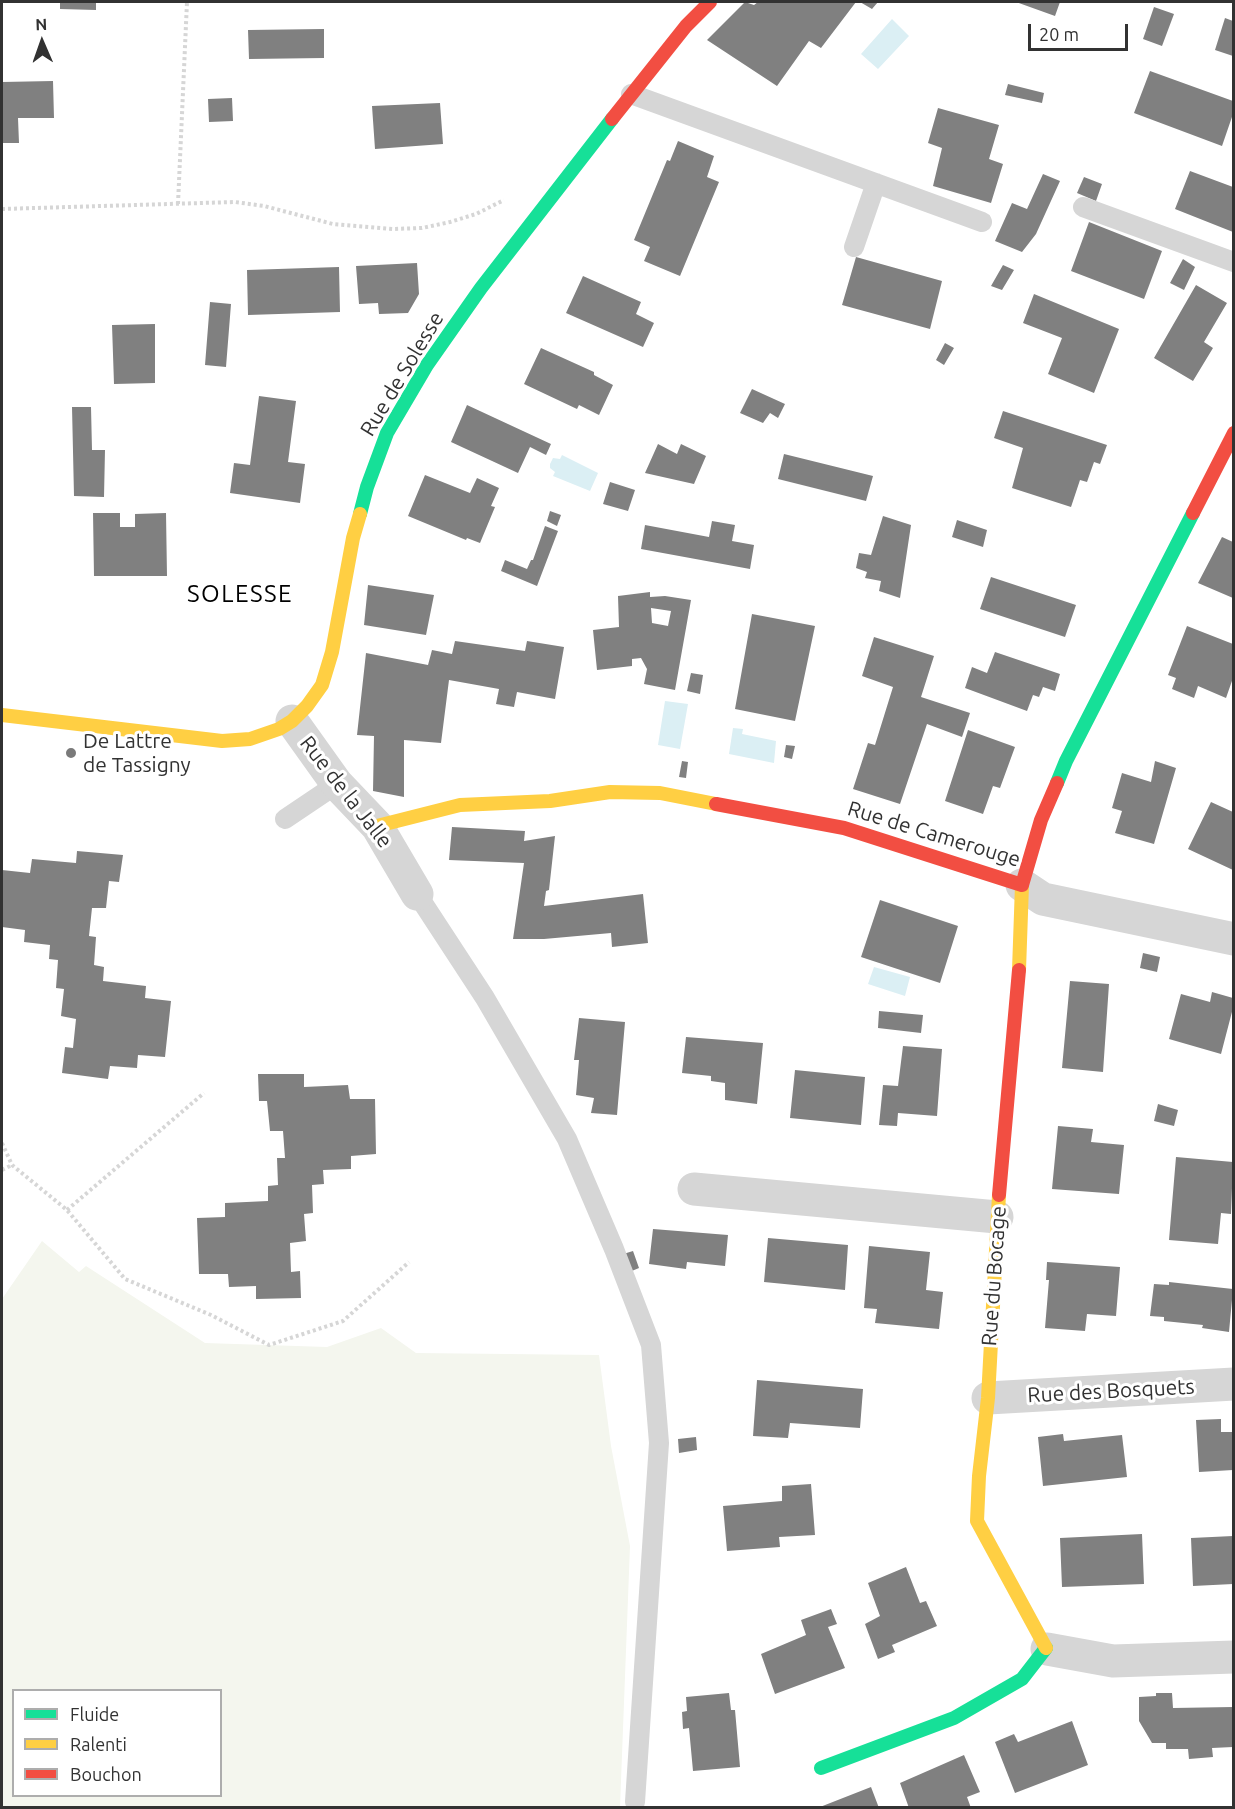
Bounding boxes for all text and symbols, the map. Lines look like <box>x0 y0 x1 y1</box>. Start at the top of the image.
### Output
north arrow <box>12 12 72 72</box>
scale bar <box>1031 12 1132 50</box>
text: N <box>35 15 48 33</box>
text: 20 m <box>1039 24 1079 44</box>
street label: Rue de Solesse <box>355 307 449 441</box>
district label: SOLESSE <box>187 580 293 608</box>
place label: De Lattre de Tassigny <box>83 728 191 778</box>
street label: Rue de la Jalle <box>295 731 397 853</box>
marker: De Lattre de Tassigny <box>64 746 78 760</box>
street label: Rue de Camerouge <box>845 796 1023 872</box>
street label: Rue du Bocage <box>977 1205 1011 1347</box>
street label: Rue des Bosquets <box>1027 1374 1195 1408</box>
legend <box>12 1689 222 1797</box>
text: Fluide <box>70 1704 119 1724</box>
text: Ralenti <box>70 1734 127 1754</box>
text: Bouchon <box>70 1764 142 1784</box>

